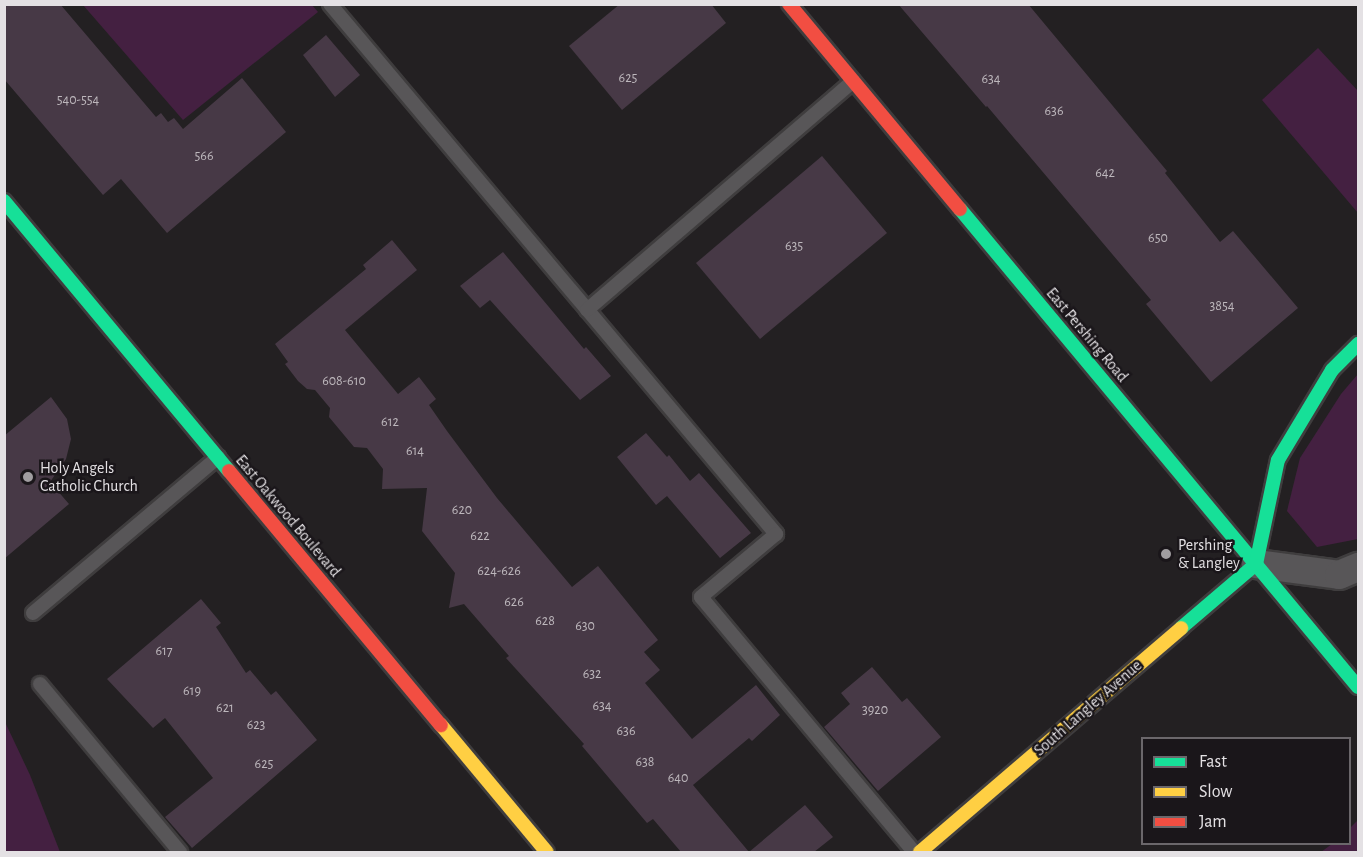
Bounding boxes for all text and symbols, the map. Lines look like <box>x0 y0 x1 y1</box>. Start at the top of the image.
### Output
house number: 625 <box>619 70 637 86</box>
house number: 634 <box>981 71 1001 87</box>
house number: 540-554 <box>57 92 99 108</box>
house number: 636 <box>1045 103 1063 119</box>
house number: 566 <box>194 148 214 164</box>
house number: 642 <box>1095 165 1115 181</box>
house number: 650 <box>1148 230 1168 246</box>
house number: 635 <box>785 238 803 254</box>
street label: East Pershing Road <box>1042 284 1132 386</box>
house number: 3854 <box>1210 298 1234 314</box>
house number: 608-610 <box>322 373 366 389</box>
house number: 612 <box>381 414 399 430</box>
house number: 614 <box>406 443 424 459</box>
street label: East Oakwood Boulevard <box>231 451 345 581</box>
place label: Holy Angels Catholic Church <box>40 458 138 496</box>
marker: Holy Angels Catholic Church <box>21 470 35 484</box>
house number: 620 <box>452 502 472 518</box>
house number: 622 <box>470 528 490 544</box>
place label: Pershing & Langley <box>1178 535 1240 573</box>
marker: Pershing & Langley <box>1159 547 1173 561</box>
house number: 624-626 <box>477 563 521 579</box>
house number: 626 <box>504 594 524 610</box>
house number: 628 <box>535 613 555 629</box>
house number: 630 <box>575 618 595 634</box>
house number: 617 <box>155 643 173 659</box>
street label: South Langley Avenue <box>1030 656 1146 760</box>
house number: 632 <box>583 666 601 682</box>
house number: 619 <box>183 683 201 699</box>
house number: 634 <box>592 698 612 714</box>
house number: 621 <box>216 700 234 716</box>
house number: 3920 <box>862 702 888 718</box>
house number: 623 <box>247 717 265 733</box>
house number: 636 <box>617 723 635 739</box>
legend <box>1141 737 1351 845</box>
text: Fast <box>1199 753 1227 771</box>
house number: 638 <box>636 754 654 770</box>
house number: 625 <box>255 756 273 772</box>
house number: 640 <box>668 770 688 786</box>
text: Slow <box>1199 783 1232 801</box>
text: Jam <box>1199 813 1227 831</box>

